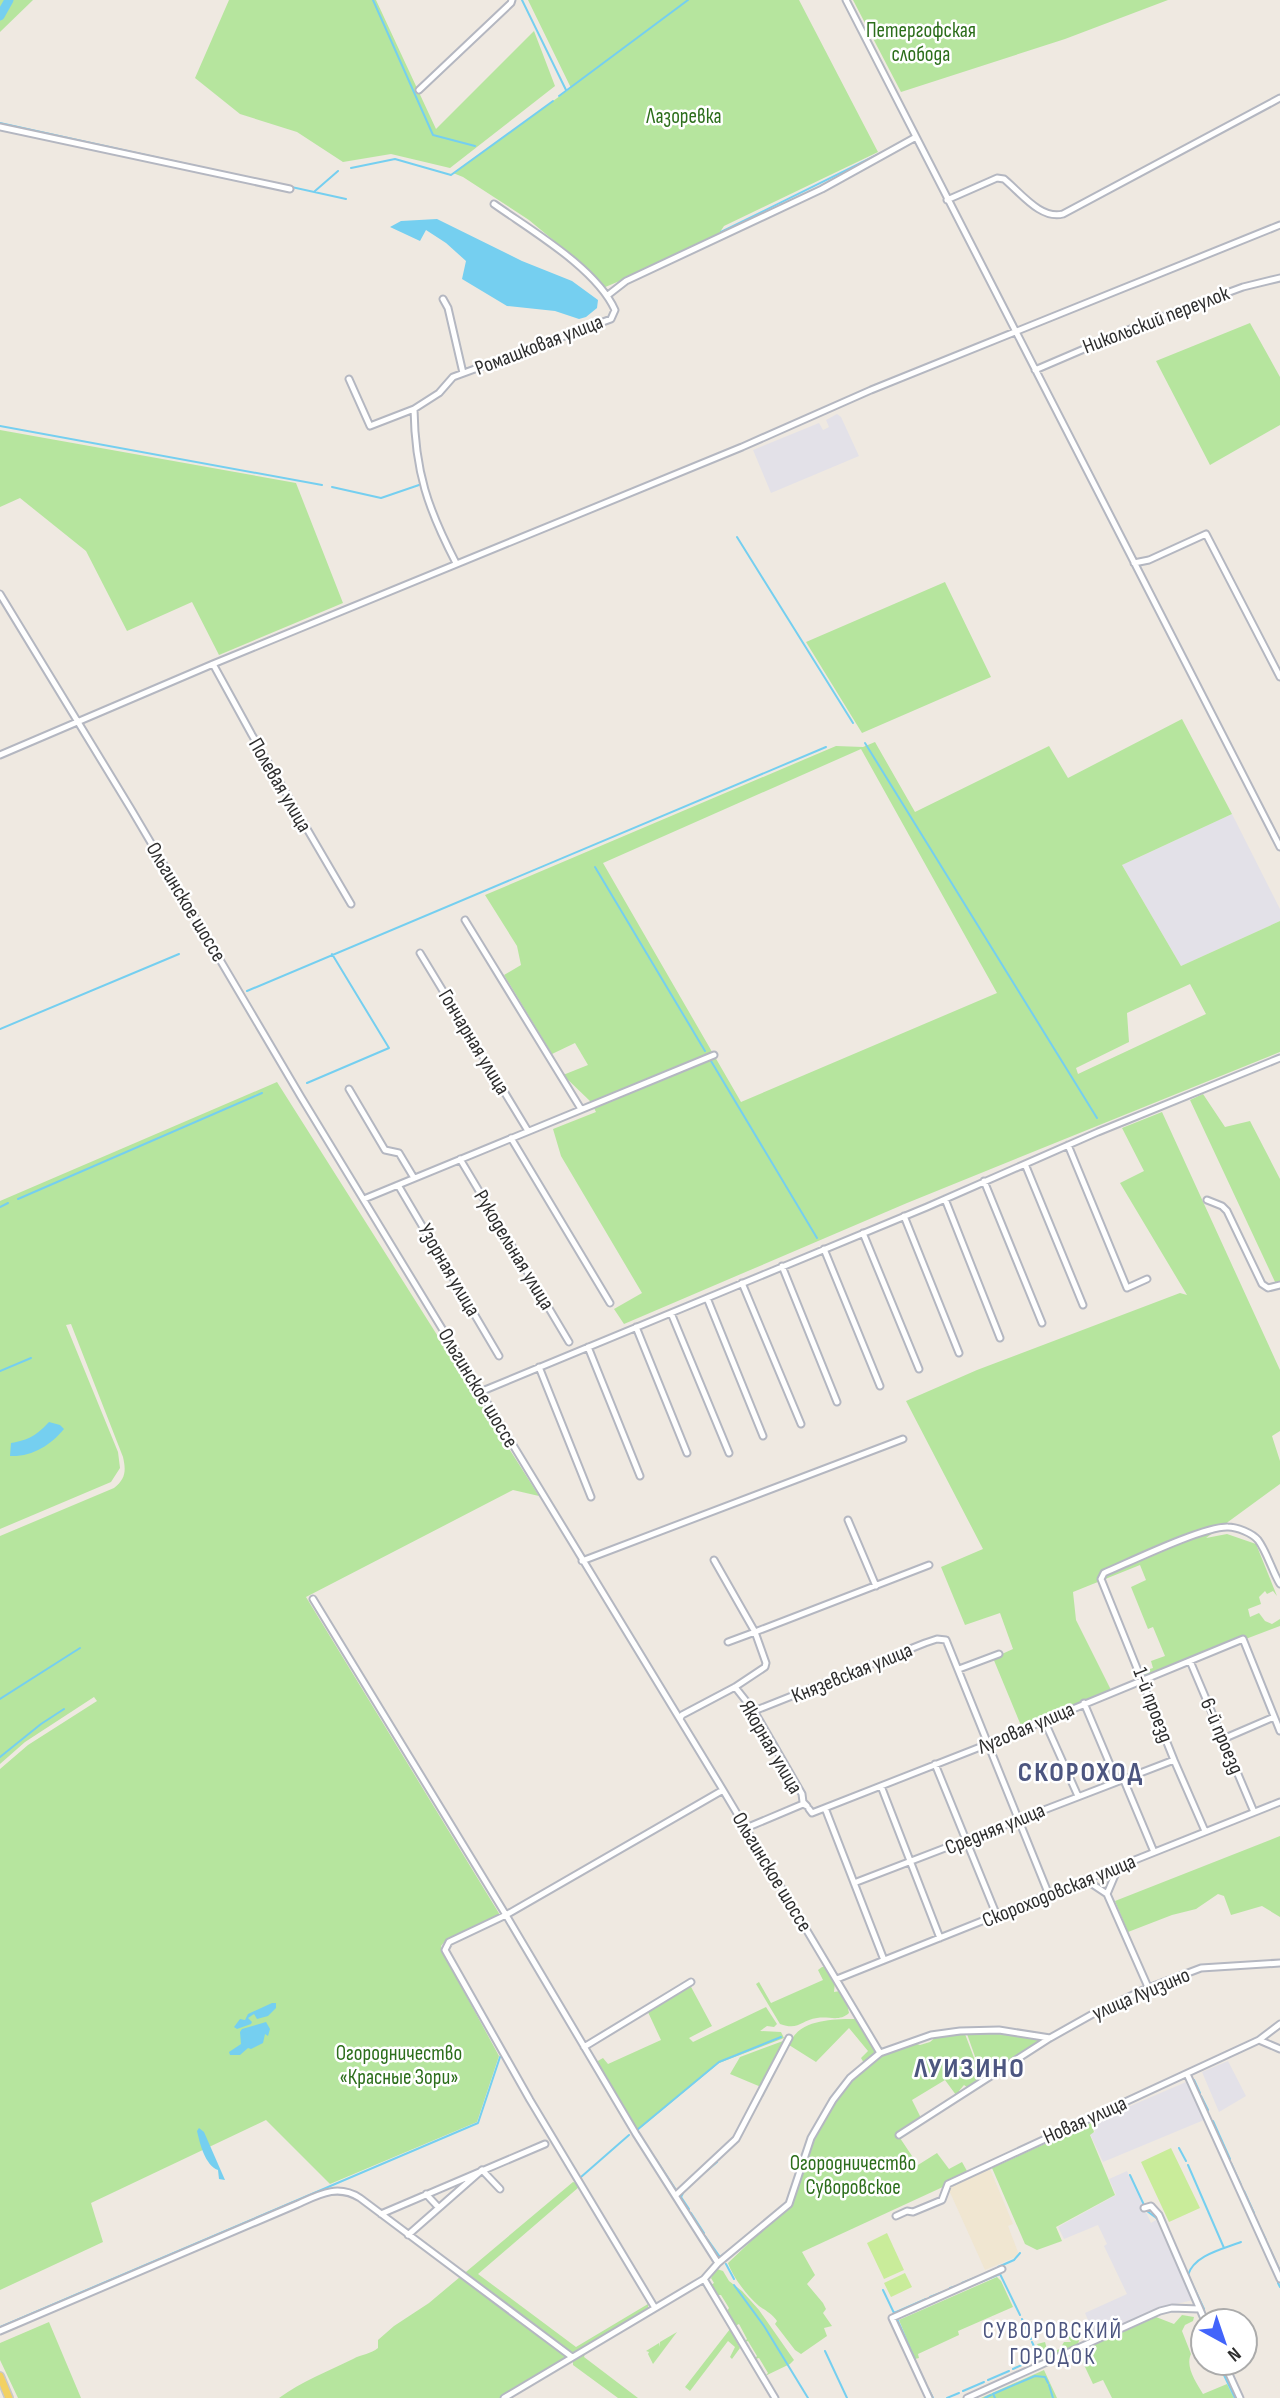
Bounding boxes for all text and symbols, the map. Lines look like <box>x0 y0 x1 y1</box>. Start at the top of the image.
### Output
park label: Петергофская слобода <box>866 18 976 67</box>
park label: Лазоревка <box>645 104 722 129</box>
street label: Никольский переулок <box>1079 281 1233 359</box>
street label: Ромашковая улица <box>472 309 606 381</box>
street label: Полевая улица <box>243 733 317 837</box>
street label: Ольгинское шоссе <box>141 838 231 966</box>
street label: Гончарная улица <box>433 985 515 1099</box>
street label: Рукодельная улица <box>468 1186 560 1314</box>
street label: Узорная улица <box>413 1219 485 1321</box>
street label: Ольгинское шоссе <box>433 1324 523 1452</box>
street label: Князевская улица <box>788 1637 916 1709</box>
street label: 1-й проезд <box>1127 1664 1179 1746</box>
street label: 6-й проезд <box>1195 1694 1249 1778</box>
street label: Якорная улица <box>734 1696 808 1798</box>
street label: Луговая улица <box>973 1697 1078 1760</box>
district label: СКОРОХОД <box>1018 1756 1144 1789</box>
street label: Средняя улица <box>941 1798 1049 1860</box>
street label: Ольгинское шоссе <box>727 1808 817 1936</box>
street label: Скороходовская улица <box>979 1849 1139 1933</box>
street label: улица Луизино <box>1088 1962 1194 2026</box>
park label: Огородничество «Красные Зори» <box>336 2041 462 2090</box>
district label: ЛУИЗИНО <box>913 2052 1026 2085</box>
street label: Новая улица <box>1039 2091 1131 2149</box>
park label: Огородничество Суворовское <box>790 2151 916 2200</box>
north arrow <box>1189 2307 1259 2377</box>
district label: СУВОРОВСКИЙ ГОРОДОК <box>983 2317 1123 2371</box>
text: N <box>1223 2342 1245 2366</box>

